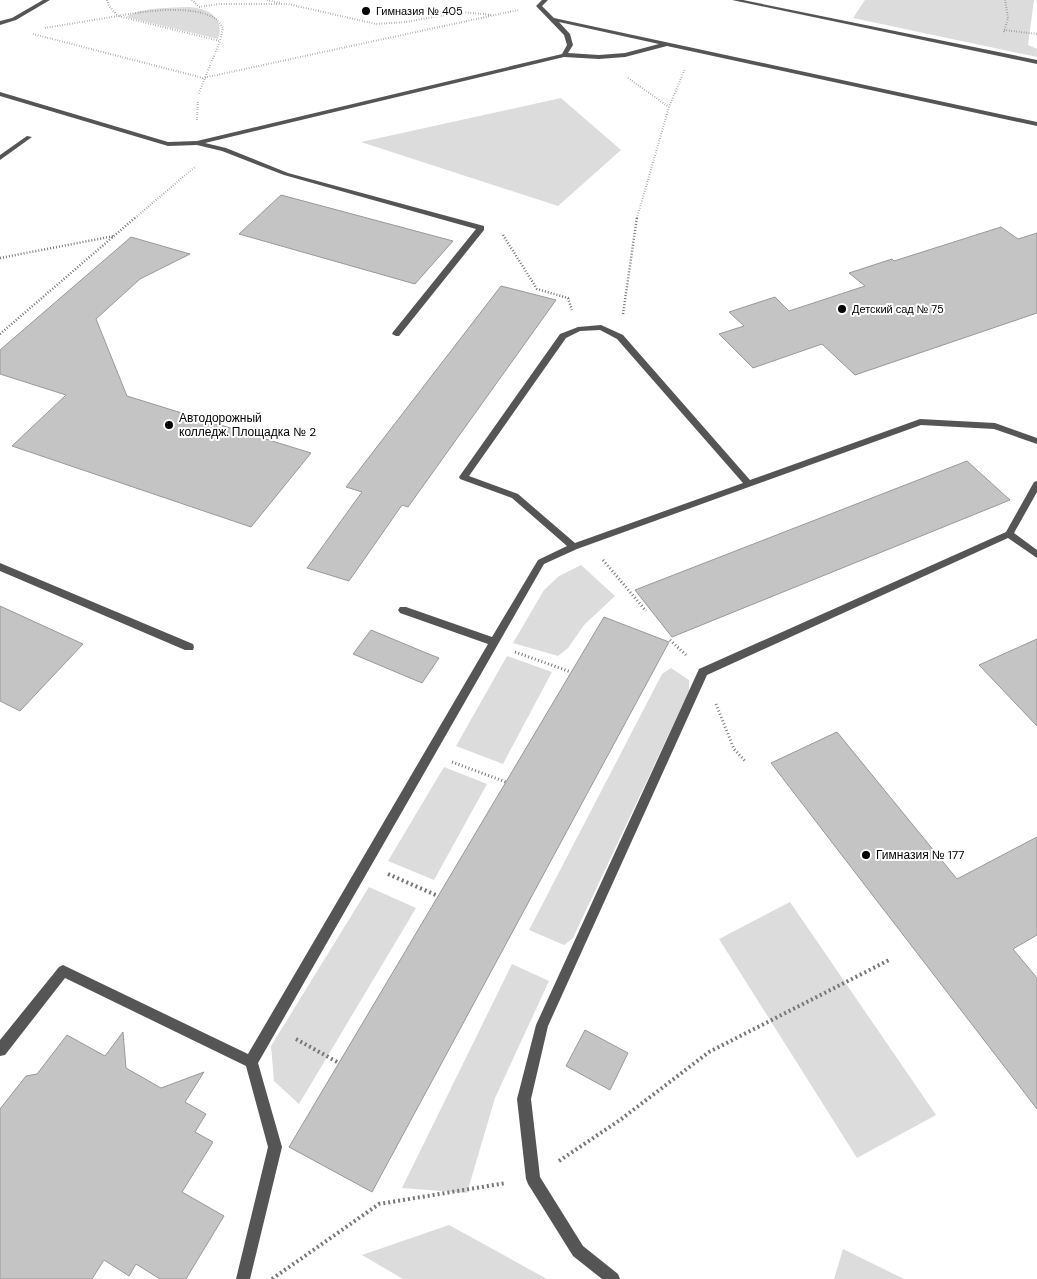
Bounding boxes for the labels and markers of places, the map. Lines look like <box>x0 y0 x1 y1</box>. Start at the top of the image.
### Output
place label: Гимназия № 405 <box>376 4 463 18</box>
marker: Гимназия № 405 <box>360 5 372 17</box>
place label: Детский сад № 75 <box>852 302 944 316</box>
marker: Детский сад № 75 <box>836 303 848 315</box>
place label: Автодорожный колледж. Площадка № 2 <box>179 410 316 440</box>
marker: Автодорожный колледж. Площадка № 2 <box>163 419 175 431</box>
place label: Гимназия № 177 <box>876 847 964 863</box>
marker: Гимназия № 177 <box>860 849 872 861</box>

